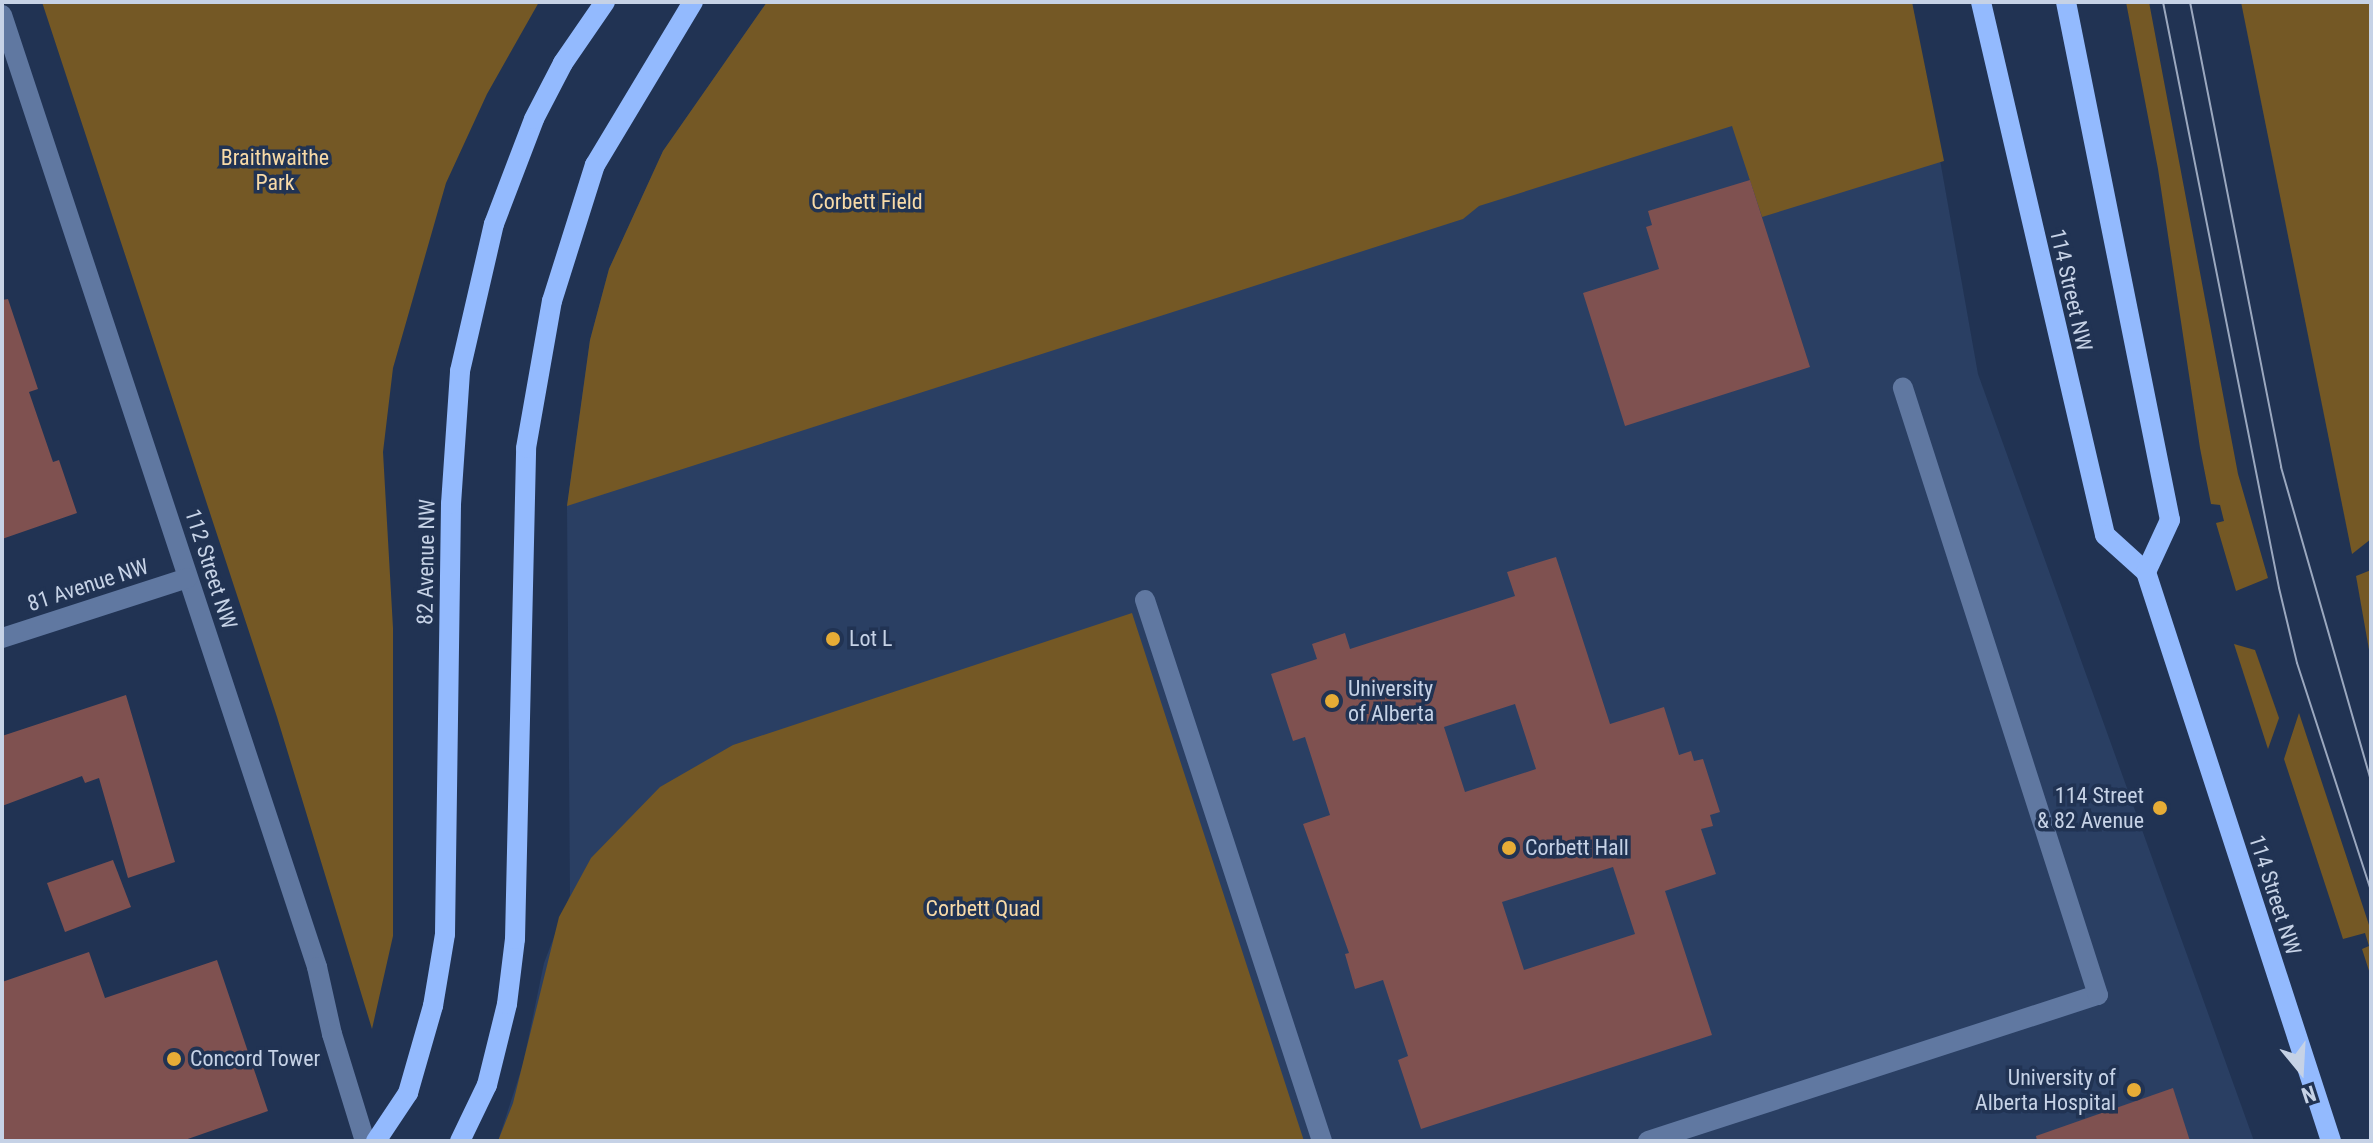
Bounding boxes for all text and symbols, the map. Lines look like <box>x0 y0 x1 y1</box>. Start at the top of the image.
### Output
park label: Braithwaithe Park <box>221 144 329 196</box>
park label: Corbett Field <box>811 189 923 215</box>
street label: 114 Street NW <box>2044 226 2098 354</box>
street label: 82 Avenue NW <box>412 499 440 625</box>
street label: 112 Street NW <box>179 506 243 632</box>
street label: 81 Avenue NW <box>24 553 152 617</box>
place label: Lot L <box>849 626 893 652</box>
marker: Lot L <box>824 630 842 648</box>
place label: University of Alberta <box>1348 675 1434 726</box>
marker: University of Alberta <box>1323 692 1341 710</box>
place label: 114 Street & 82 Avenue <box>2037 782 2144 834</box>
marker: 114 Street & 82 Avenue <box>2151 799 2169 817</box>
street label: 114 Street NW <box>2243 832 2307 958</box>
place label: Corbett Hall <box>1525 835 1629 861</box>
marker: Corbett Hall <box>1500 839 1518 857</box>
park label: Corbett Quad <box>926 896 1040 922</box>
north arrow <box>2261 1031 2341 1111</box>
place label: Concord Tower <box>190 1046 321 1072</box>
marker: Concord Tower <box>165 1050 183 1068</box>
place label: University of Alberta Hospital <box>1975 1064 2116 1116</box>
marker: University of Alberta Hospital <box>2123 1079 2145 1101</box>
text: N <box>2298 1080 2319 1108</box>

